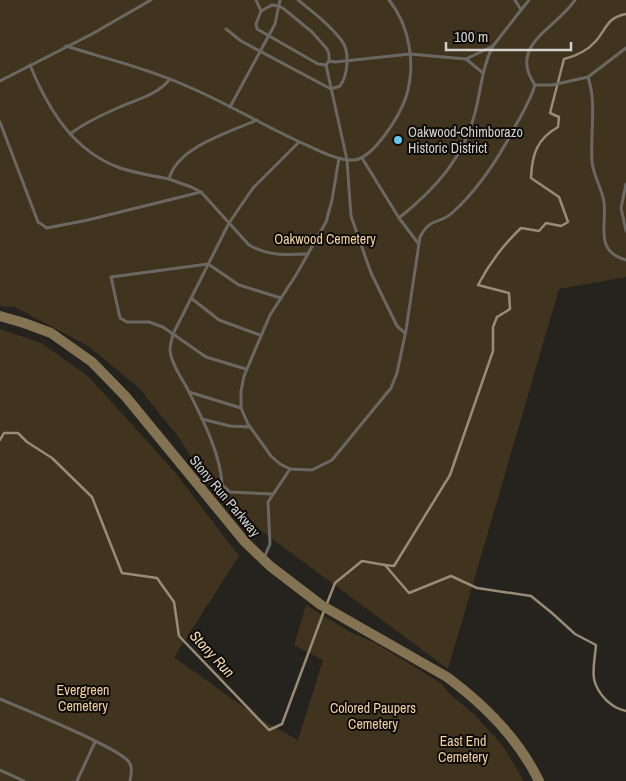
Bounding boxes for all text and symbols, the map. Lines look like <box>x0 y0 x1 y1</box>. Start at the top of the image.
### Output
scale bar <box>446 20 571 52</box>
text: 100 m <box>454 26 488 47</box>
place label: Oakwood-Chimborazo Historic District <box>408 123 523 157</box>
marker: Oakwood-Chimborazo Historic District <box>392 134 404 146</box>
park label: Oakwood Cemetery <box>274 230 376 248</box>
street label: Stony Run Parkway <box>186 452 264 541</box>
water label: Stony Run <box>185 625 240 682</box>
park label: Evergreen Cemetery <box>57 681 109 715</box>
park label: Colored Paupers Cemetery <box>330 699 416 733</box>
park label: East End Cemetery <box>438 732 488 766</box>

